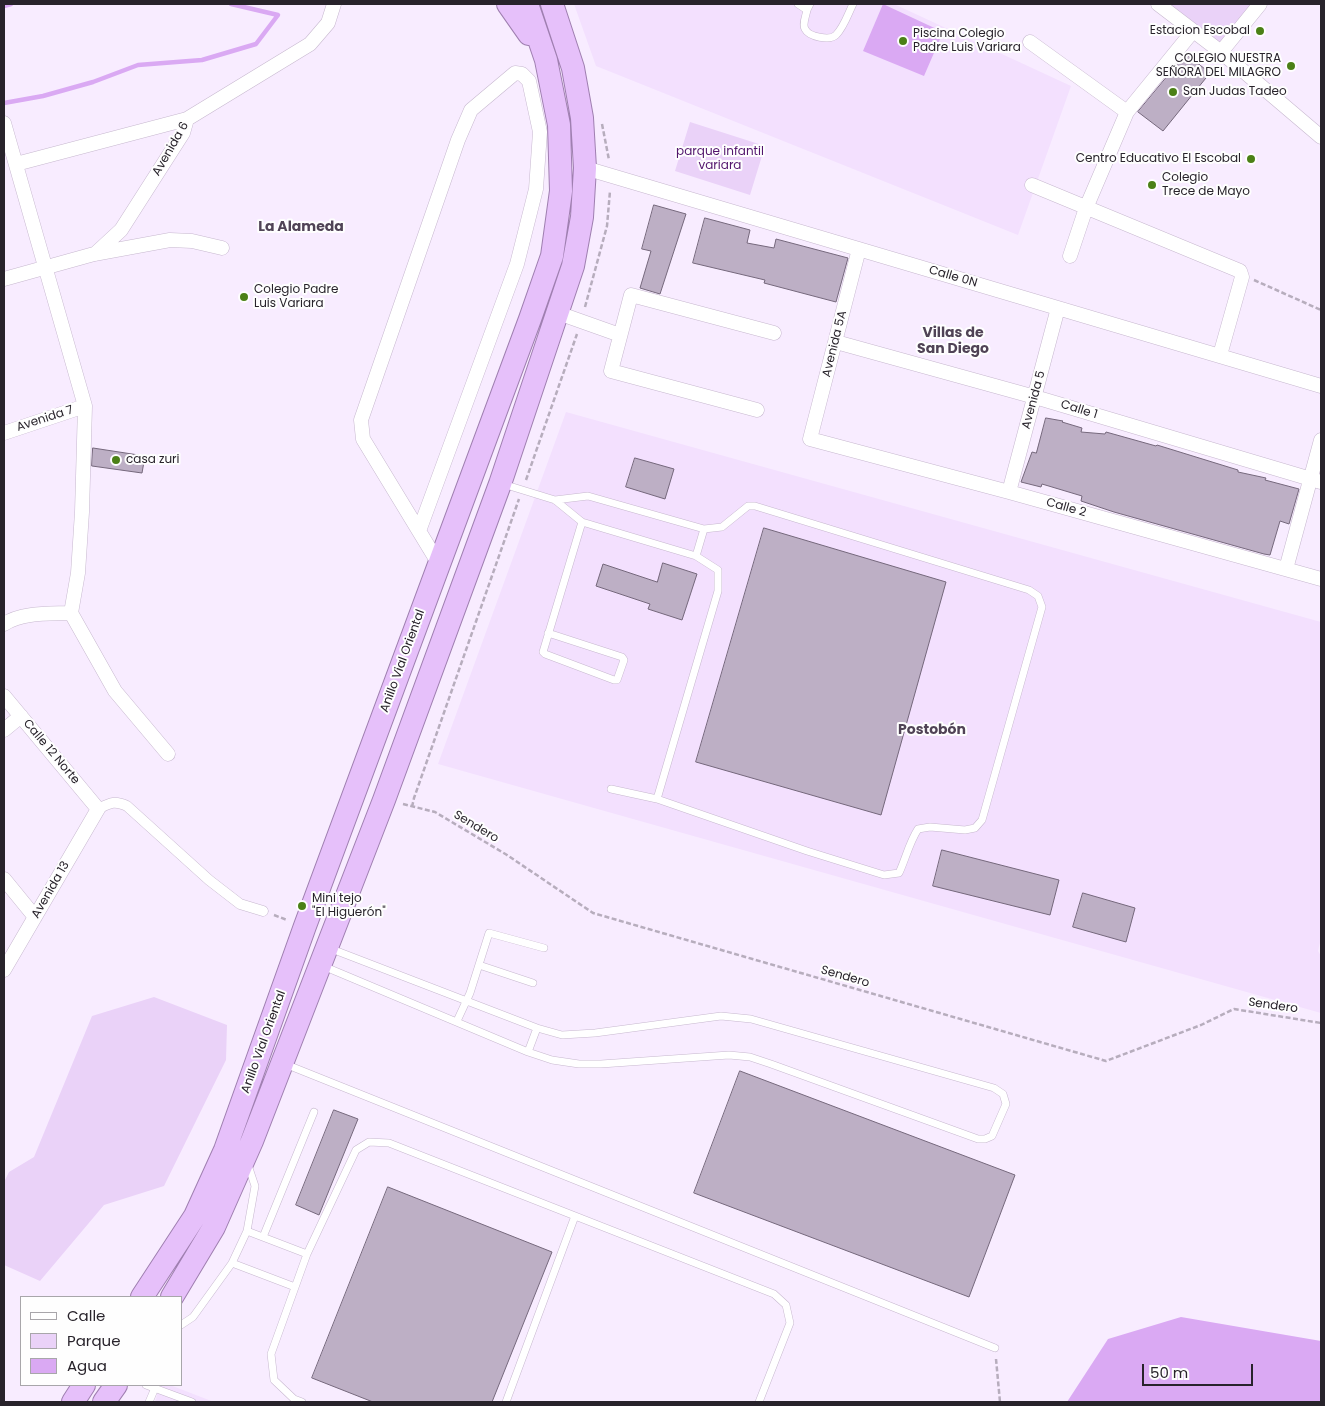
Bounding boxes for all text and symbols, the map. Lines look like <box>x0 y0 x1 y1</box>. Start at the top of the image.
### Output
place label: Estacion Escobal <box>1150 24 1250 38</box>
marker: Estacion Escobal <box>1254 25 1266 37</box>
place label: Piscina Colegio Padre Luis Variara <box>913 27 1021 55</box>
marker: Piscina Colegio Padre Luis Variara <box>897 35 909 47</box>
place label: COLEGIO NUESTRA SEÑORA DEL MILAGRO <box>1156 52 1281 80</box>
marker: COLEGIO NUESTRA SEÑORA DEL MILAGRO <box>1285 60 1297 72</box>
place label: San Judas Tadeo <box>1183 85 1287 99</box>
marker: San Judas Tadeo <box>1167 86 1179 98</box>
street label: Avenida 6 <box>150 119 192 179</box>
park label: parque infantil variara <box>676 145 764 173</box>
place label: Centro Educativo El Escobal <box>1076 152 1241 166</box>
marker: Centro Educativo El Escobal <box>1245 153 1257 165</box>
place label: Colegio Trece de Mayo <box>1162 171 1250 199</box>
marker: Colegio Trece de Mayo <box>1146 179 1158 191</box>
district label: La Alameda <box>258 219 344 235</box>
street label: Calle 0N <box>927 263 979 291</box>
place label: Colegio Padre Luis Variara <box>254 283 338 311</box>
marker: Colegio Padre Luis Variara <box>238 291 250 303</box>
street label: Avenida 5A <box>820 309 850 379</box>
district label: Villas de San Diego <box>917 325 989 358</box>
street label: Avenida 5 <box>1019 369 1049 431</box>
street label: Calle 1 <box>1059 398 1099 422</box>
street label: Avenida 7 <box>15 403 75 435</box>
place label: casa zuri <box>126 453 180 467</box>
marker: casa zuri <box>110 454 122 466</box>
street label: Calle 2 <box>1044 495 1088 521</box>
street label: Anillo Vial Oriental <box>378 608 428 714</box>
street label: Calle 12 Norte <box>20 717 82 787</box>
district label: Postobón <box>898 722 966 738</box>
street label: Sendero <box>451 808 501 846</box>
street label: Avenida 13 <box>29 859 73 921</box>
place label: Mini tejo "El Higuerón" <box>312 892 386 920</box>
marker: Mini tejo "El Higuerón" <box>296 900 308 912</box>
street label: Sendero <box>819 963 871 991</box>
street label: Anillo Vial Oriental <box>239 989 289 1095</box>
street label: Sendero <box>1247 995 1299 1017</box>
legend <box>20 1296 182 1386</box>
text: Calle <box>67 1305 105 1326</box>
text: Parque <box>67 1330 120 1351</box>
scale bar <box>1145 1354 1256 1386</box>
text: Agua <box>67 1355 107 1376</box>
text: 50 m <box>1150 1362 1188 1383</box>

